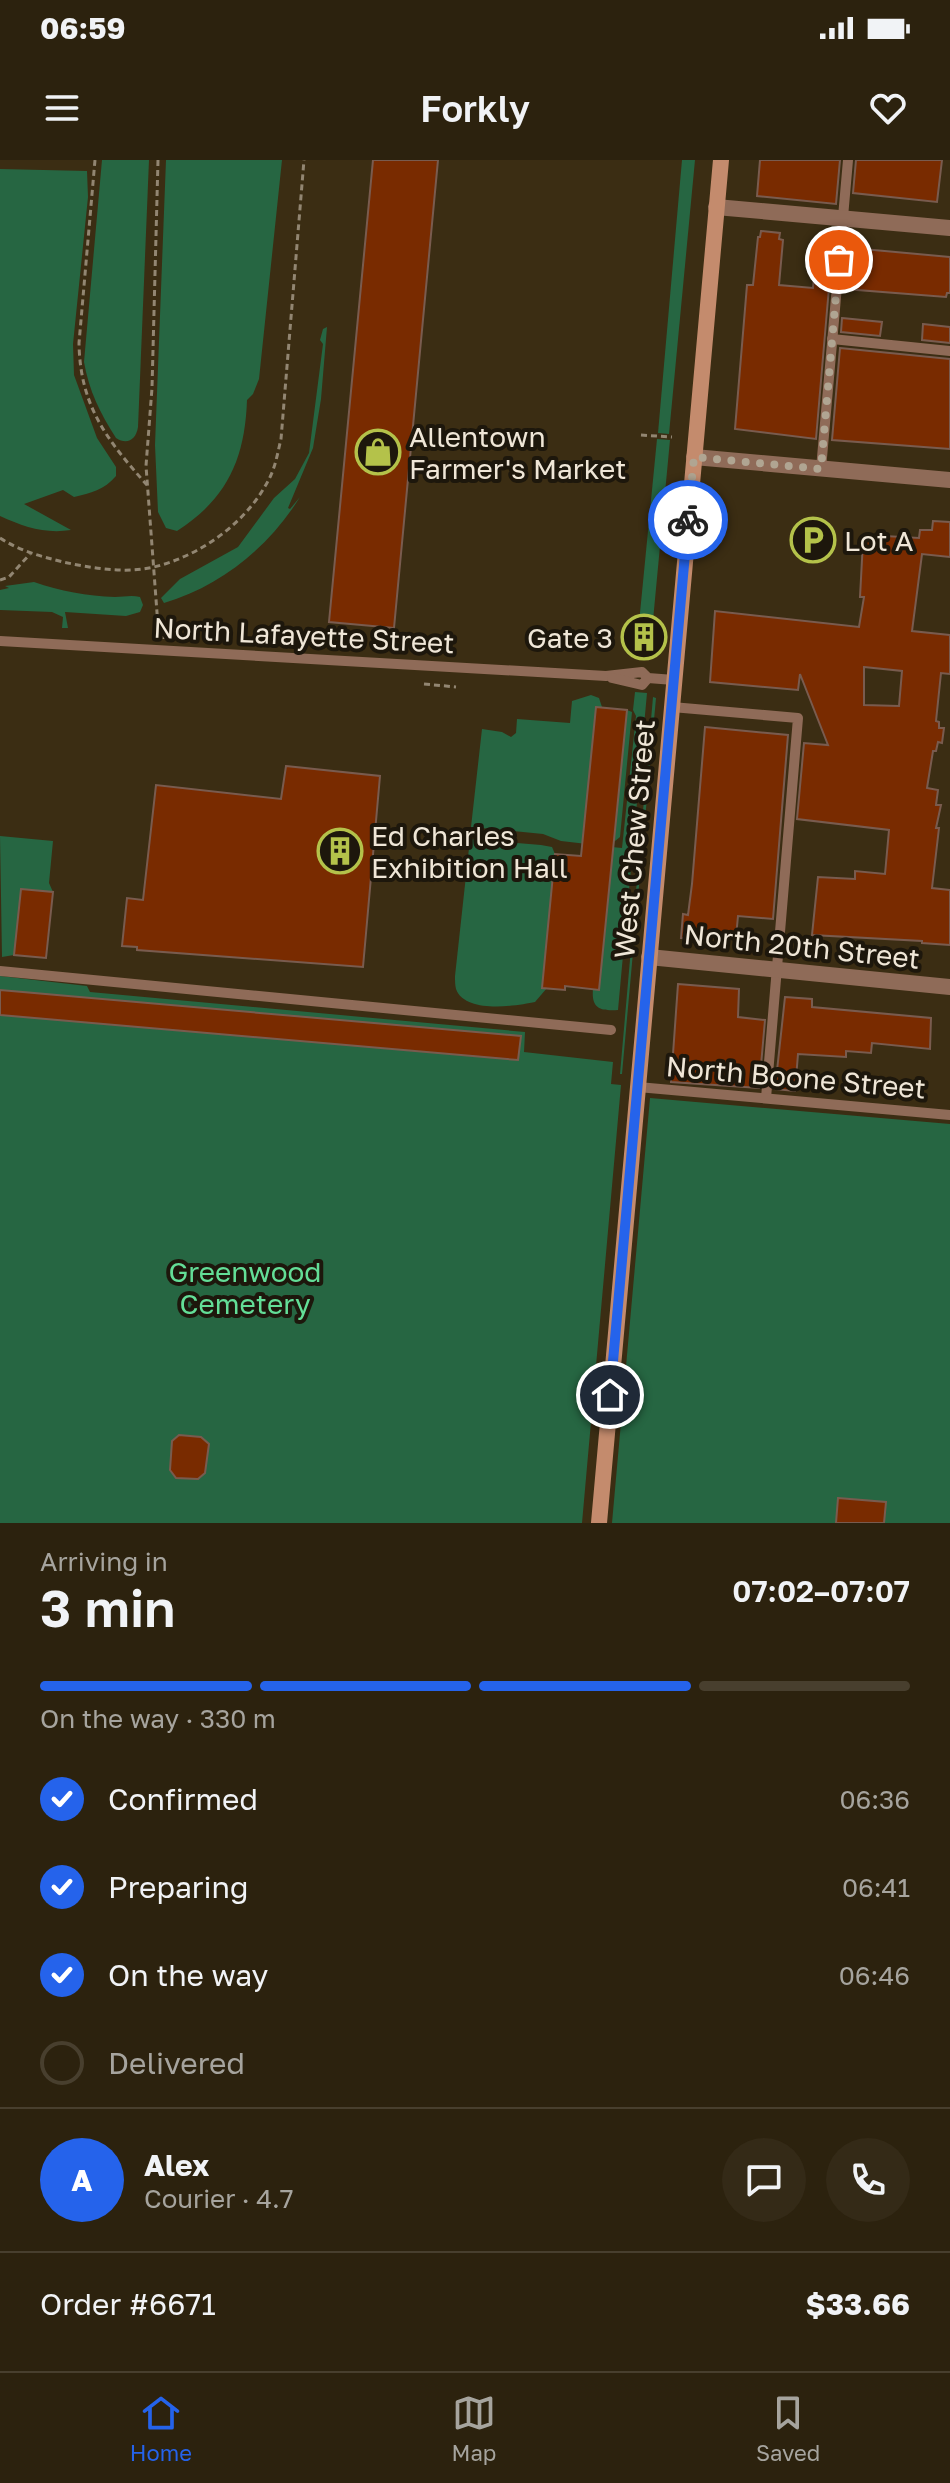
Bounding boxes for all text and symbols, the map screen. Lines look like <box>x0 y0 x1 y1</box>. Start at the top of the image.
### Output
text: 06:59 <box>40 10 126 46</box>
icon: menu <box>40 86 84 130</box>
icon: heart <box>866 86 910 130</box>
text: Forkly <box>420 87 530 130</box>
pin <box>805 226 873 294</box>
icon: bag <box>817 238 861 282</box>
place label: Allentown Farmer's Market <box>409 420 626 485</box>
shop icon: Allentown Farmer's Market <box>354 428 402 476</box>
courier <box>648 480 728 560</box>
icon: bike <box>666 498 710 542</box>
parking icon: Lot A <box>789 516 837 564</box>
place label: Lot A <box>844 524 914 557</box>
street label: North Lafayette Street <box>153 611 455 659</box>
building icon: Gate 3 <box>620 613 668 661</box>
place label: Gate 3 <box>527 621 613 654</box>
street label: West Chew Street <box>607 718 661 960</box>
place label: Ed Charles Exhibition Hall <box>371 819 568 884</box>
building icon: Ed Charles Exhibition Hall <box>316 827 364 875</box>
street label: North 20th Street <box>682 917 922 975</box>
street label: North Boone Street <box>665 1049 927 1105</box>
park label: Greenwood Cemetery <box>168 1255 322 1320</box>
pin <box>576 1361 644 1429</box>
icon: home <box>588 1373 632 1417</box>
text: Arriving in <box>40 1546 168 1577</box>
text: 07:02–07:07 <box>732 1573 910 1609</box>
text: 3 min <box>40 1576 175 1638</box>
text: On the way · 330 m <box>40 1703 276 1734</box>
icon: check <box>40 1777 84 1821</box>
text: Confirmed <box>108 1781 258 1817</box>
text: 06:36 <box>839 1784 910 1815</box>
icon: check <box>40 1865 84 1909</box>
text: Preparing <box>108 1869 249 1905</box>
text: 06:41 <box>842 1872 910 1903</box>
icon: check <box>40 1953 84 1997</box>
text: On the way <box>108 1957 268 1993</box>
text: 06:46 <box>839 1960 910 1991</box>
text: Delivered <box>108 2045 245 2081</box>
button: chat <box>722 2138 806 2222</box>
button: phone <box>826 2138 910 2222</box>
text: Alex <box>144 2147 209 2183</box>
text: A <box>71 2162 93 2198</box>
text: Courier · 4.7 <box>144 2183 294 2214</box>
text: Order #6671 <box>40 2286 216 2322</box>
text: $33.66 <box>806 2286 910 2322</box>
tab: Home <box>130 2391 192 2466</box>
tab: Map <box>452 2391 496 2466</box>
tab: Saved <box>756 2391 820 2466</box>

